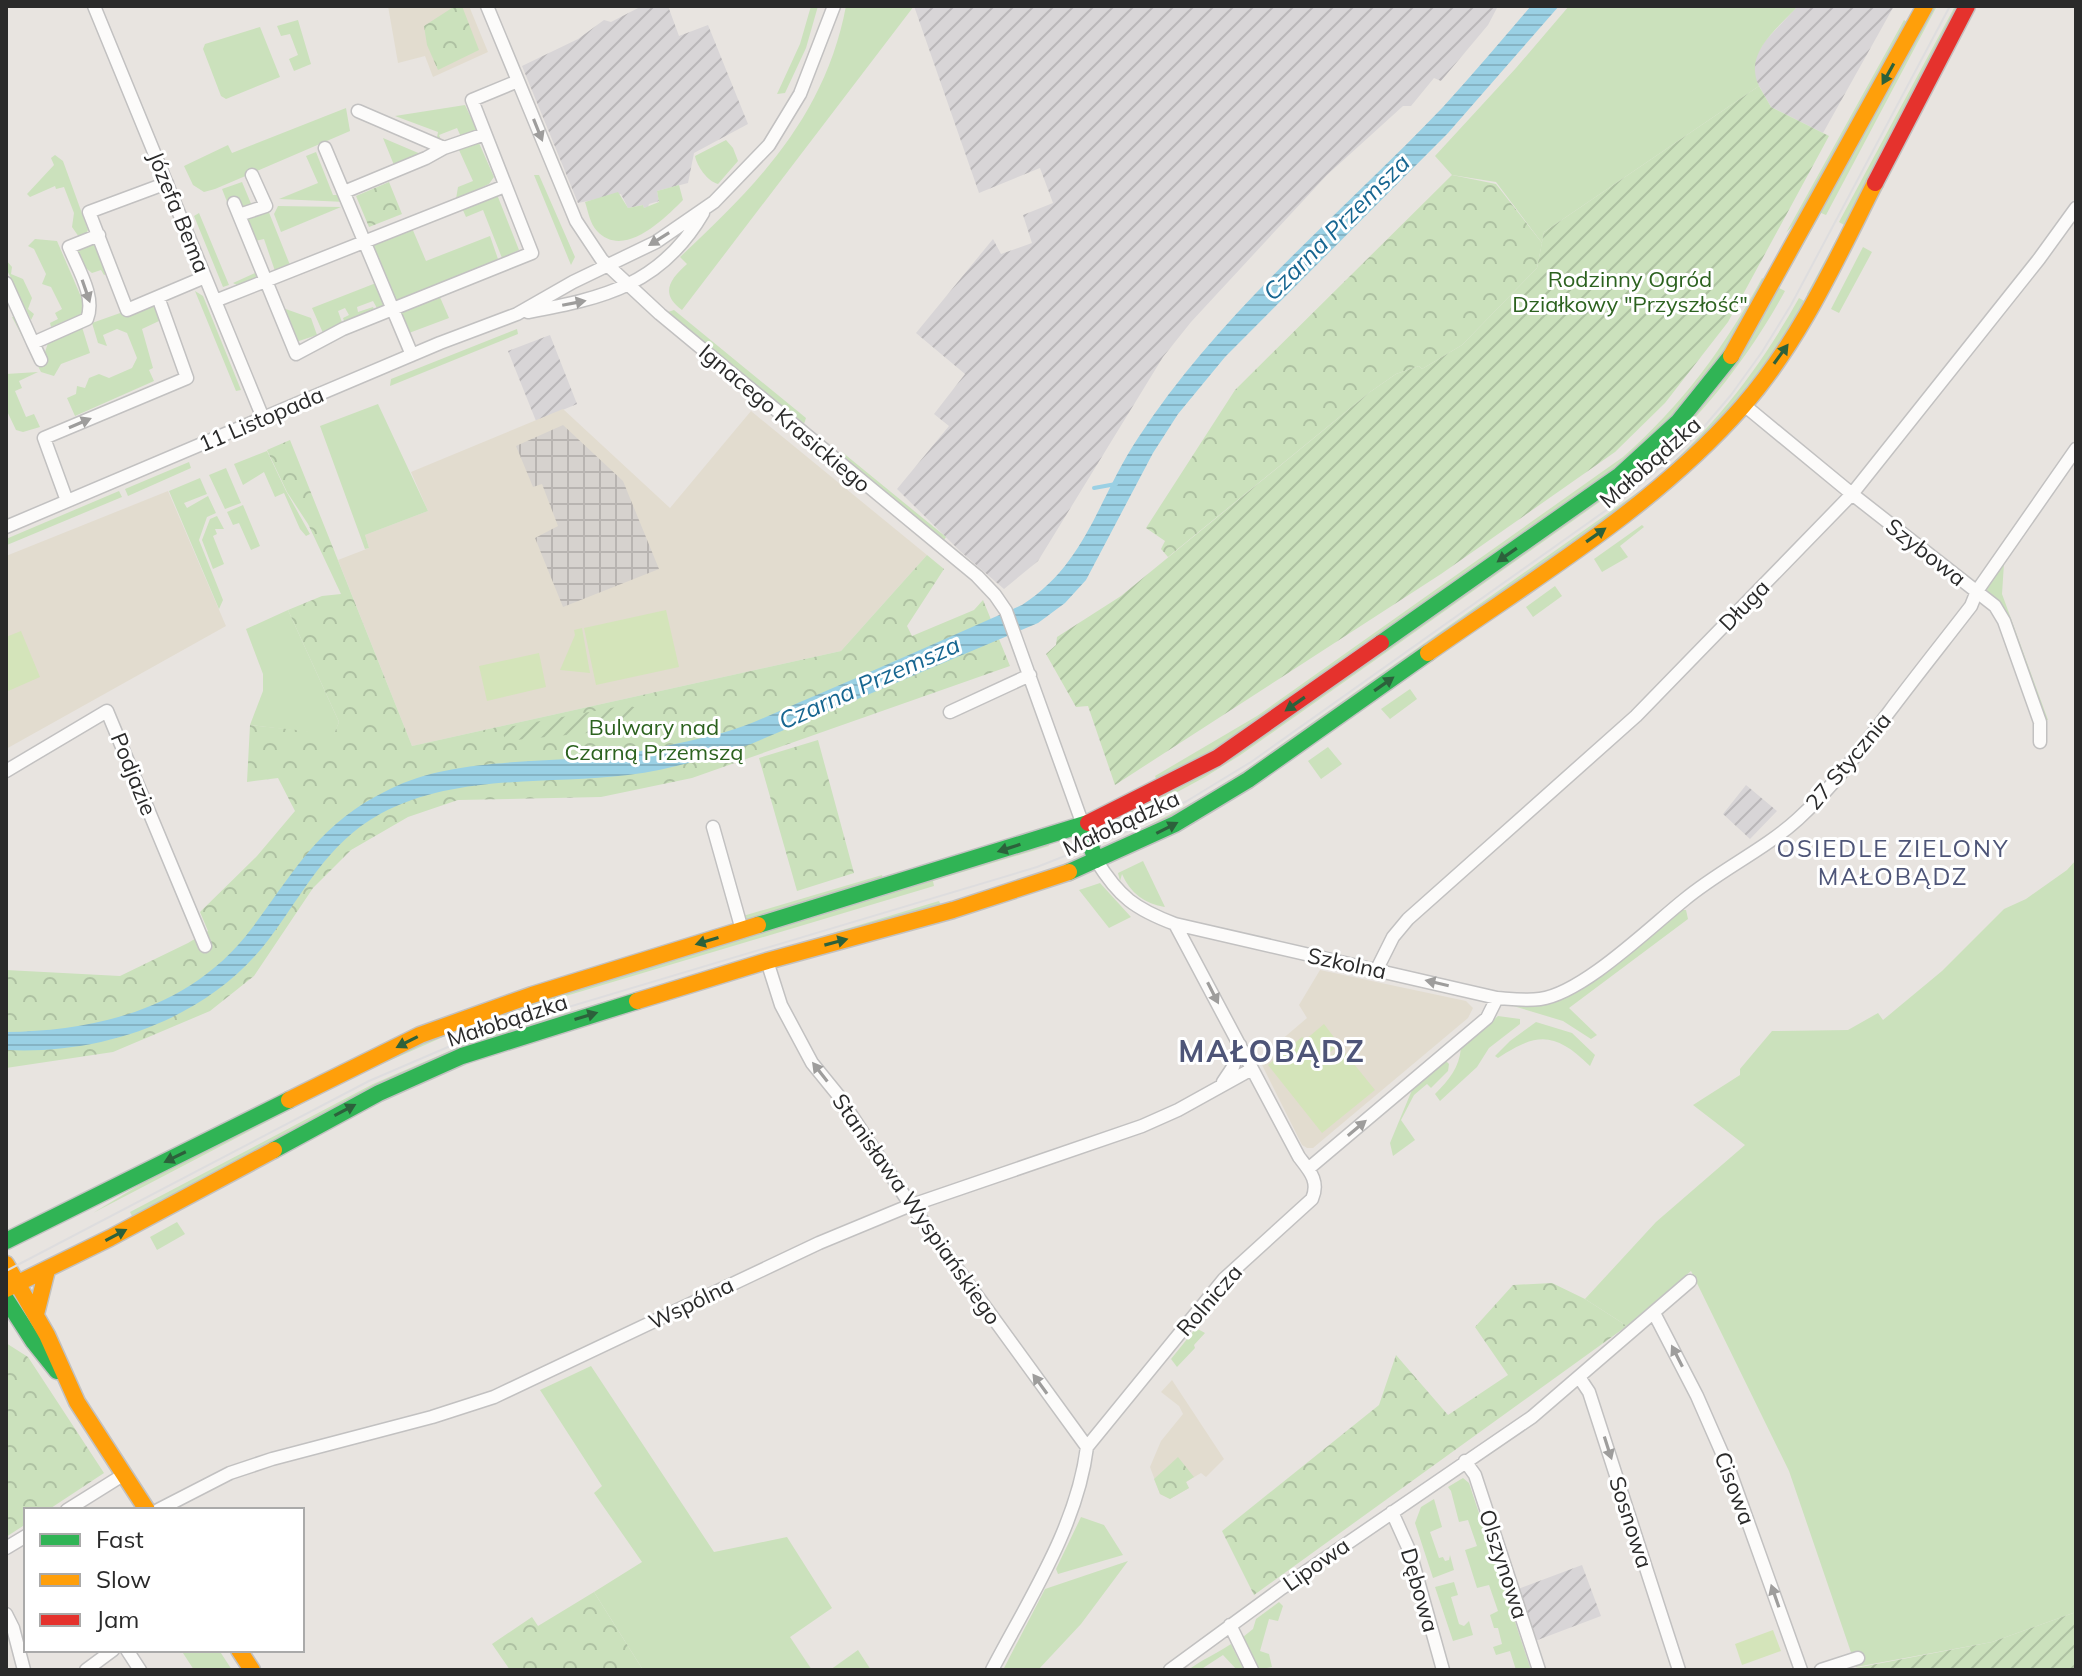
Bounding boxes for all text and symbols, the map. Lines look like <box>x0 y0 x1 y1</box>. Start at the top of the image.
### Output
one-way arrow <box>1881 63 1894 86</box>
one-way arrow <box>531 118 544 142</box>
street label: Józefa Bema <box>142 147 216 277</box>
water label: Czarna Przemsza <box>1256 147 1416 307</box>
one-way arrow <box>648 232 670 246</box>
park label: Rodzinny Ogród Działkowy "Przyszłość" <box>1512 265 1748 318</box>
one-way arrow <box>80 279 92 303</box>
one-way arrow <box>561 296 586 309</box>
street label: Ignacego Krasickiego <box>693 338 877 498</box>
one-way arrow <box>1773 344 1788 365</box>
street label: 11 Listopada <box>194 380 328 458</box>
street label: Małobądzka <box>1594 410 1706 514</box>
one-way arrow <box>68 417 91 430</box>
street label: Szybowa <box>1880 512 1972 592</box>
one-way arrow <box>1586 528 1607 543</box>
one-way arrow <box>1497 547 1518 562</box>
street label: Długa <box>1713 573 1775 637</box>
water label: Czarna Przemsza <box>774 629 964 735</box>
one-way arrow <box>1373 677 1394 692</box>
one-way arrow <box>1284 696 1305 711</box>
street label: 27 Stycznia <box>1799 706 1897 816</box>
park label: Bulwary nad Czarną Przemszą <box>565 713 743 766</box>
street label: Podjazie <box>105 729 163 819</box>
street label: Małobądzka <box>1058 784 1184 862</box>
one-way arrow <box>1156 821 1179 834</box>
district label: OSIEDLE ZIELONY MAŁOBĄDZ <box>1776 833 2010 891</box>
one-way arrow <box>996 843 1020 855</box>
one-way arrow <box>694 935 718 948</box>
one-way arrow <box>824 935 848 948</box>
street label: Szkolna <box>1305 941 1389 985</box>
one-way arrow <box>1424 976 1449 989</box>
one-way arrow <box>1206 981 1219 1004</box>
street label: Małobądzka <box>443 987 571 1053</box>
one-way arrow <box>575 1009 599 1022</box>
district label: MAŁOBĄDZ <box>1178 1032 1366 1070</box>
one-way arrow <box>396 1035 419 1048</box>
one-way arrow <box>812 1062 829 1082</box>
street label: Stanisława Wyspiańskiego <box>826 1088 1008 1330</box>
one-way arrow <box>333 1104 356 1117</box>
one-way arrow <box>1346 1120 1366 1137</box>
one-way arrow <box>163 1151 186 1164</box>
one-way arrow <box>105 1228 128 1241</box>
street label: Rolnicza <box>1170 1258 1248 1342</box>
street label: Wspólna <box>644 1270 738 1336</box>
one-way arrow <box>1671 1344 1684 1367</box>
one-way arrow <box>1033 1374 1048 1395</box>
one-way arrow <box>1602 1437 1614 1461</box>
street label: Cisowa <box>1708 1448 1762 1528</box>
street label: Sosnowa <box>1603 1473 1659 1571</box>
street label: Olszynowa <box>1473 1506 1535 1622</box>
legend <box>24 1508 304 1652</box>
text: Fast <box>96 1524 144 1554</box>
street label: Lipowa <box>1277 1531 1355 1597</box>
street label: Dębowa <box>1395 1545 1445 1635</box>
text: Slow <box>96 1564 151 1594</box>
one-way arrow <box>1768 1584 1781 1608</box>
text: Jam <box>96 1604 139 1634</box>

